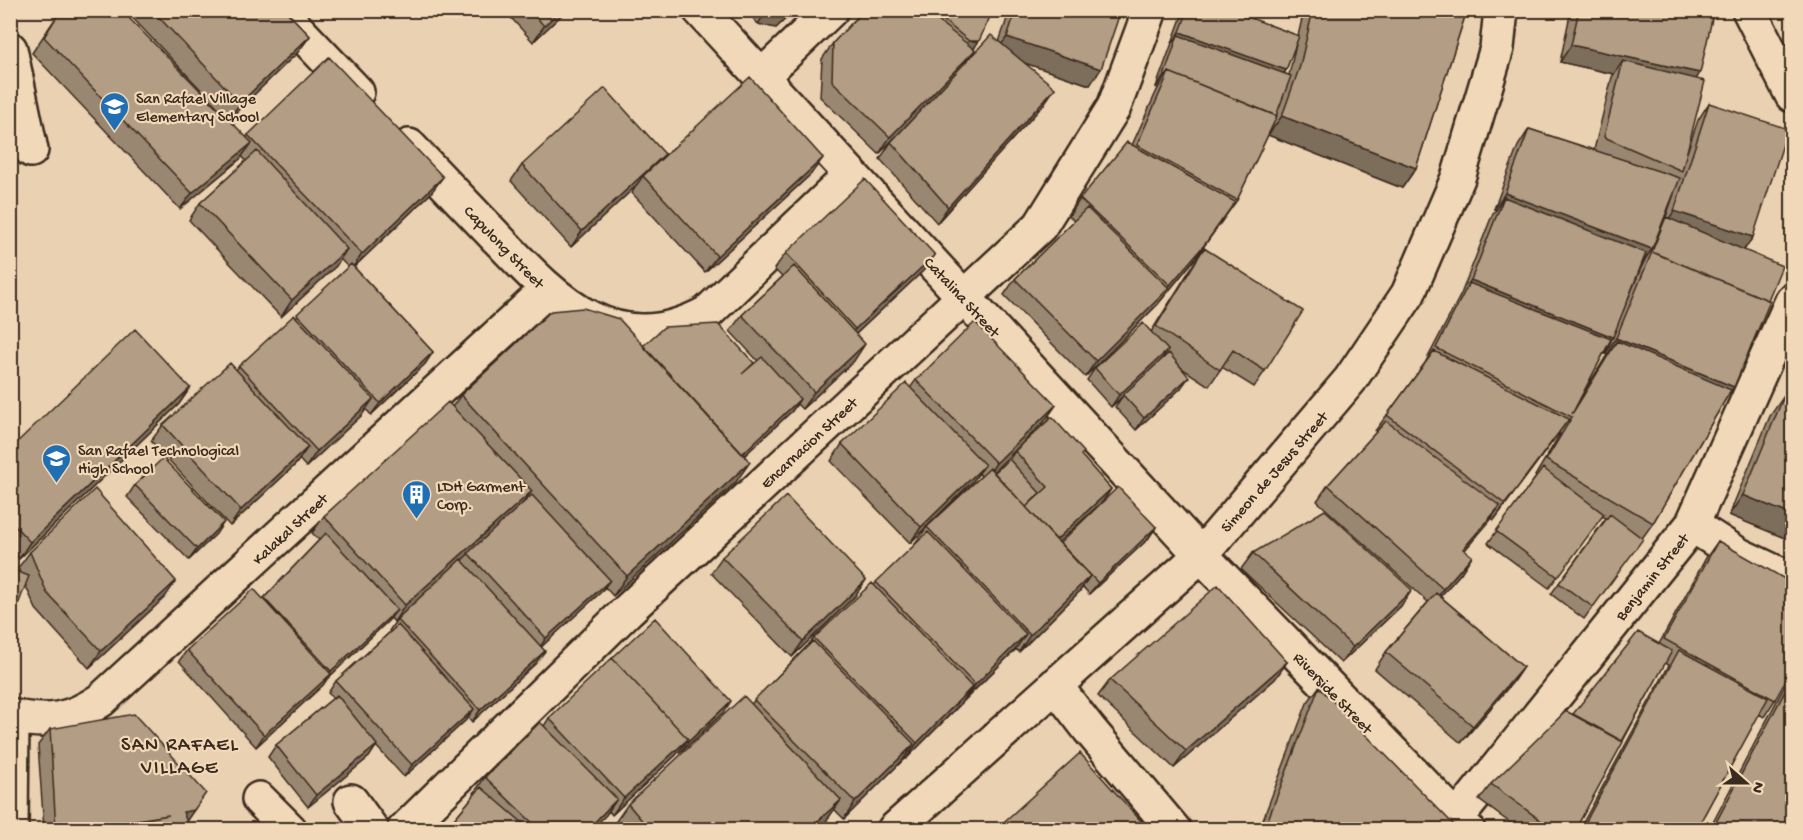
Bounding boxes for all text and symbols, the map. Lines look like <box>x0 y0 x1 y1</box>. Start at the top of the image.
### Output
school or university icon: San Rafael Village Elementary School <box>99 90 131 132</box>
place label: San Rafael Village Elementary School <box>136 91 259 128</box>
street label: Capulong Street <box>458 203 548 295</box>
street label: Catalina Street <box>918 254 1003 344</box>
street label: Encarnacion Street <box>758 394 864 494</box>
street label: Simeon de Jesus Street <box>1218 408 1334 538</box>
school or university icon: San Rafael Technological High School <box>41 442 73 484</box>
place label: San Rafael Technological High School <box>78 443 239 480</box>
building icon: LDH Garment Corp. <box>400 478 432 520</box>
place label: LDH Garment Corp. <box>437 479 526 516</box>
street label: Kalakal Street <box>250 490 334 570</box>
street label: Benjamin Street <box>1612 530 1696 626</box>
street label: Riverside Street <box>1288 650 1376 740</box>
district label: SAN RAFAEL VILLAGE <box>121 735 239 781</box>
north arrow <box>1716 753 1776 813</box>
text: N <box>1746 779 1767 796</box>

